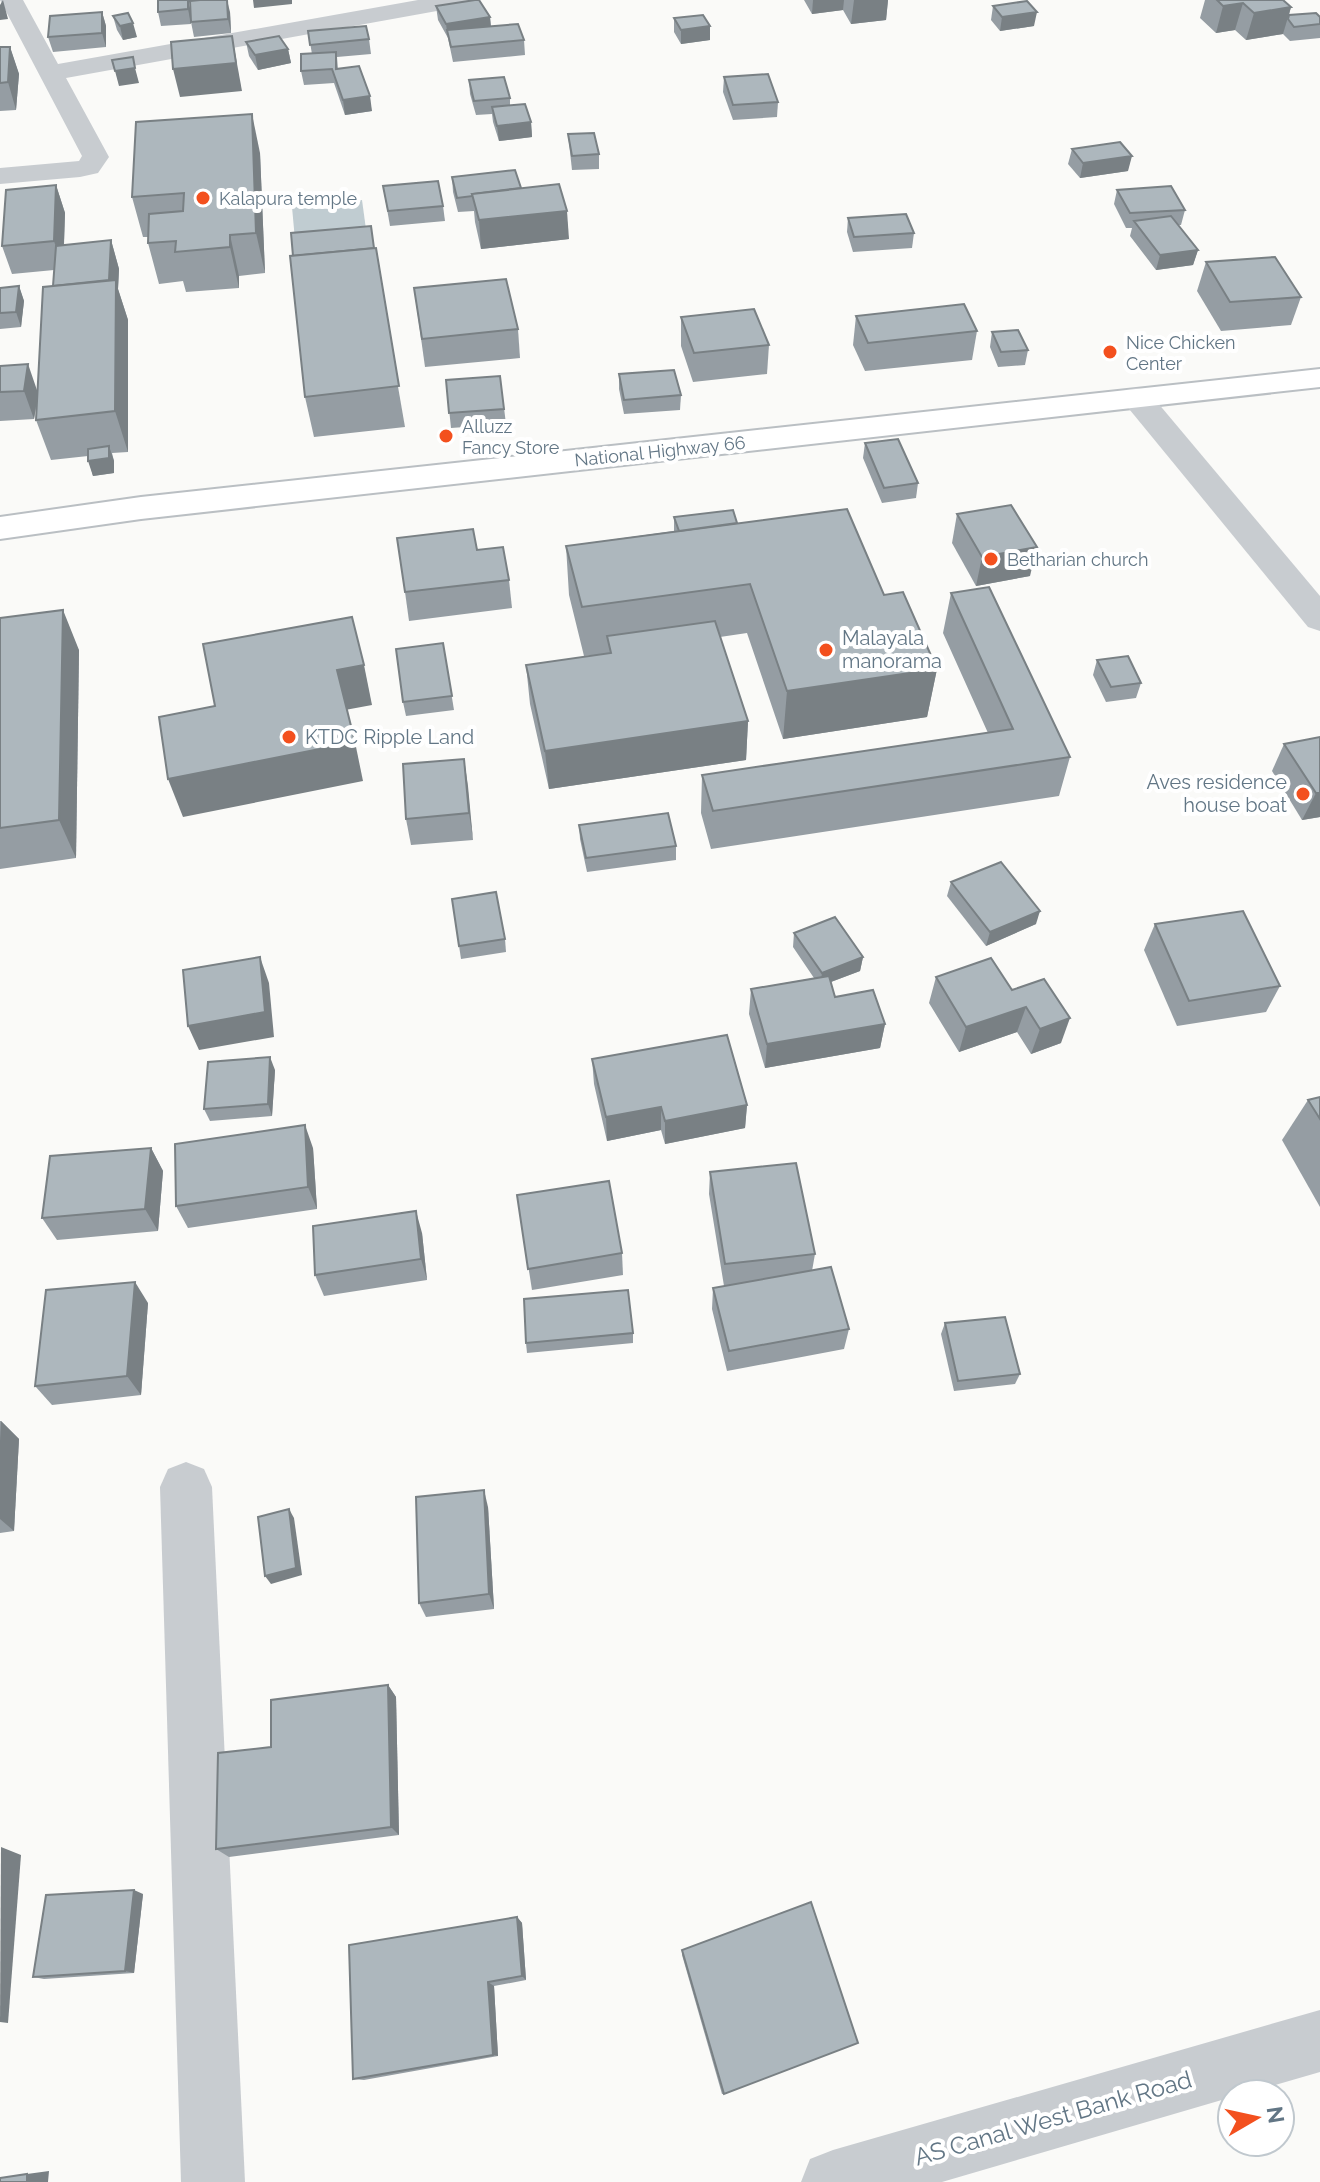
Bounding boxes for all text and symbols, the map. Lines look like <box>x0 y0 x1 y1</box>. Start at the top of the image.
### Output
place label: Kalapura temple <box>219 188 358 209</box>
marker: Kalapura temple <box>194 189 212 207</box>
place label: Nice Chicken Center <box>1126 332 1236 374</box>
marker: Nice Chicken Center <box>1101 343 1119 361</box>
place label: Alluzz Fancy Store <box>462 416 560 458</box>
marker: Alluzz Fancy Store <box>437 427 455 445</box>
street label: National Highway 66 <box>574 432 747 470</box>
place label: Betharian church <box>1007 549 1148 570</box>
marker: Betharian church <box>982 550 1000 568</box>
place label: Malayala manorama <box>842 626 942 673</box>
marker: Malayala manorama <box>817 641 835 659</box>
place label: KTDC Ripple Land <box>305 725 474 749</box>
marker: KTDC Ripple Land <box>280 728 298 746</box>
place label: Aves residence house boat <box>1146 770 1287 817</box>
marker: Aves residence house boat <box>1294 785 1312 803</box>
street label: AS Canal West Bank Road <box>911 2064 1195 2172</box>
north arrow <box>1216 2078 1296 2158</box>
text: N <box>1262 2105 1290 2125</box>

